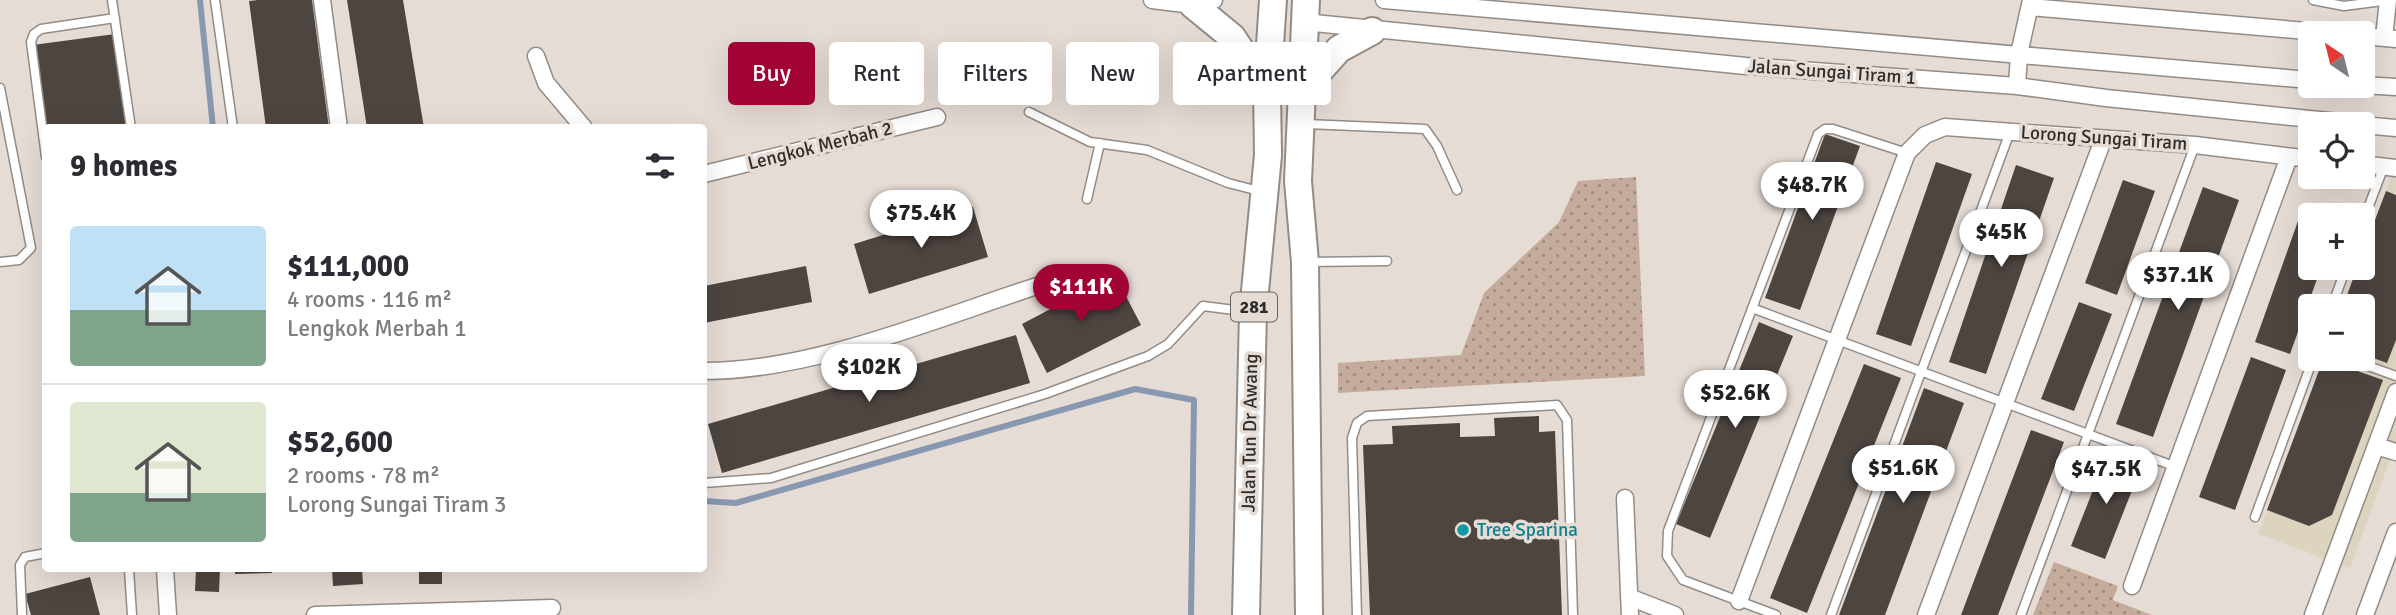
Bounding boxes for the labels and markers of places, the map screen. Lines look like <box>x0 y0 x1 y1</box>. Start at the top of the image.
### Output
pin: $48.7K <box>1755 162 1869 222</box>
pin: $75.4K <box>864 190 978 250</box>
pin: $45K <box>1960 210 2042 269</box>
pin: $37.1K <box>2121 252 2235 312</box>
pin: $111K <box>1032 264 1130 324</box>
pin: $102K <box>820 344 918 404</box>
pin: $52.6K <box>1678 370 1792 430</box>
pin: $51.6K <box>1846 446 1960 505</box>
pin: $47.5K <box>2049 447 2163 506</box>
place label: Tree Sparina <box>1477 518 1578 542</box>
marker: Tree Sparina <box>1455 522 1471 538</box>

